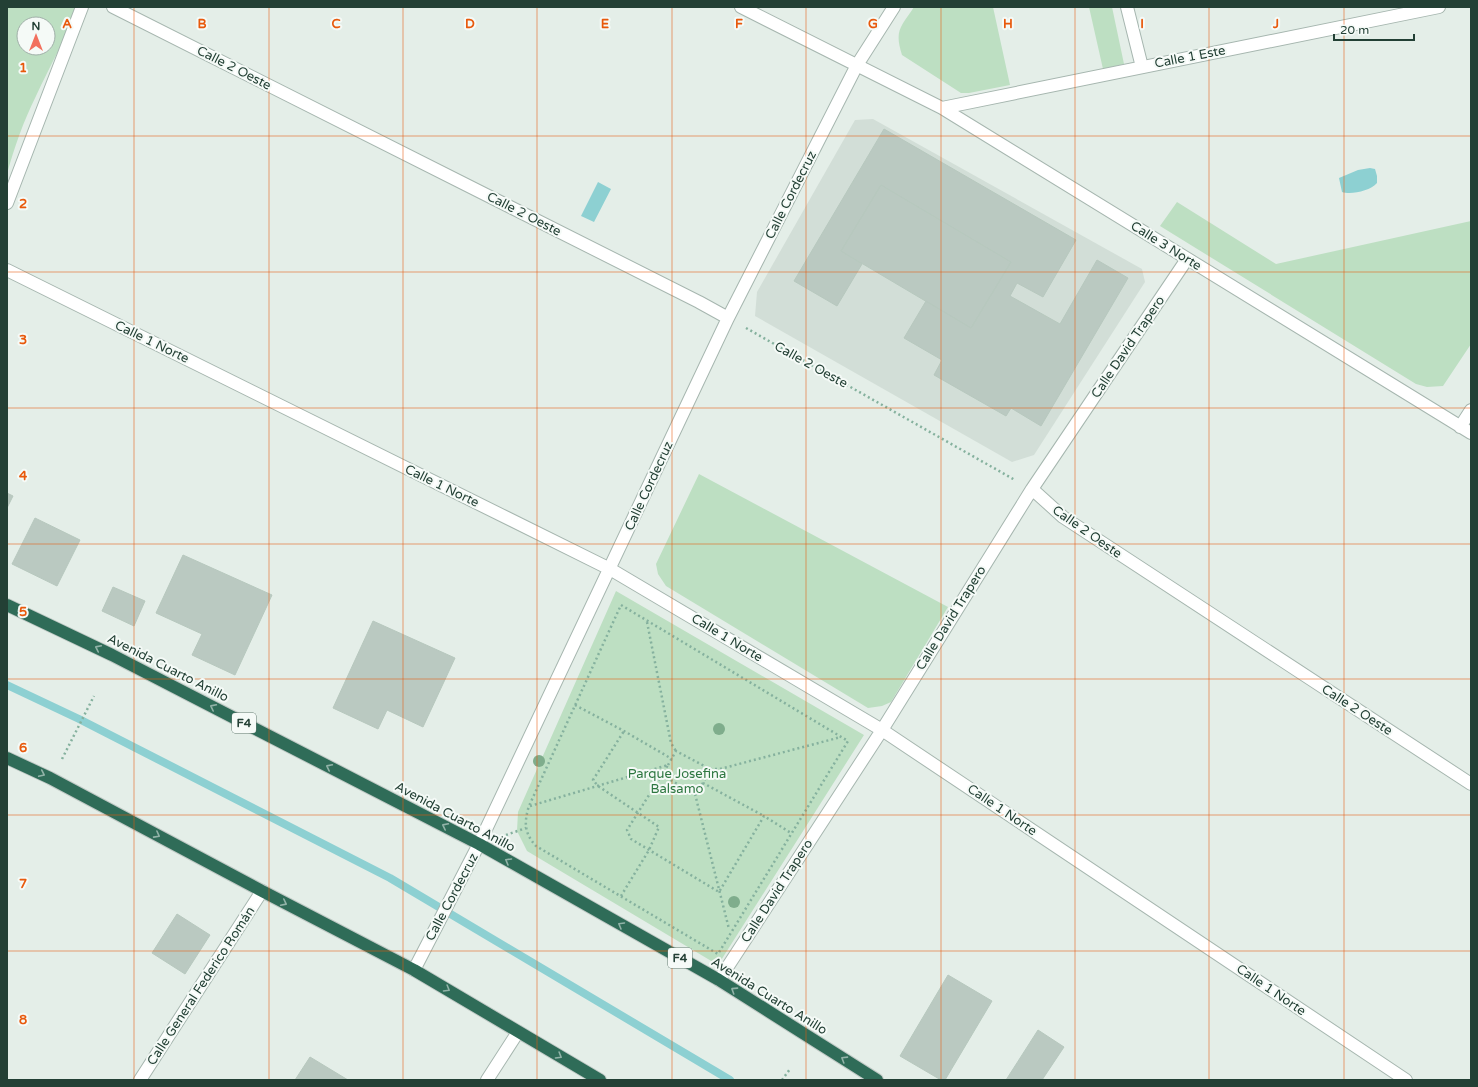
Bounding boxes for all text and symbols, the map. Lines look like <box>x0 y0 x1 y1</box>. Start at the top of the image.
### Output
north arrow <box>16 16 56 56</box>
text: A <box>62 16 72 32</box>
text: B <box>197 16 207 32</box>
text: C <box>331 16 341 32</box>
text: D <box>465 16 475 32</box>
text: E <box>601 16 609 32</box>
text: F <box>735 16 743 32</box>
text: G <box>868 16 878 32</box>
text: H <box>1003 16 1013 32</box>
text: I <box>1140 16 1144 32</box>
text: J <box>1272 16 1279 32</box>
scale bar <box>1334 16 1414 42</box>
text: N <box>32 20 40 33</box>
text: 20 m <box>1340 23 1369 37</box>
street label: Calle 2 Oeste <box>194 42 274 94</box>
street label: Calle 1 Este <box>1153 42 1227 72</box>
text: 1 <box>19 60 27 76</box>
street label: Calle Cordecruz <box>762 148 820 242</box>
street label: Calle 2 Oeste <box>484 188 564 240</box>
text: 2 <box>19 196 27 212</box>
street label: Calle 3 Norte <box>1128 218 1204 274</box>
street label: Calle David Trapero <box>1088 293 1168 401</box>
street label: Calle 1 Norte <box>112 317 192 367</box>
text: 3 <box>19 332 27 348</box>
street label: Calle 2 Oeste <box>772 338 850 392</box>
street label: Calle Cordecruz <box>621 439 677 533</box>
street label: Calle 1 Norte <box>402 461 482 511</box>
text: 4 <box>19 468 28 484</box>
street label: Calle 2 Oeste <box>1049 502 1125 562</box>
street label: Calle David Trapero <box>912 563 990 673</box>
text: 5 <box>19 604 27 620</box>
street label: Calle 1 Norte <box>688 610 766 666</box>
street label: Avenida Cuarto Anillo <box>105 630 231 706</box>
one-way arrow <box>94 645 102 653</box>
street label: Calle 2 Oeste <box>1319 681 1395 739</box>
one-way arrow <box>210 705 218 712</box>
road number: F4 <box>232 713 256 733</box>
text: 6 <box>19 740 27 756</box>
one-way arrow <box>326 764 333 772</box>
park label: Parque Josefina Balsamo <box>628 766 726 797</box>
one-way arrow <box>38 769 46 777</box>
street label: Avenida Cuarto Anillo <box>392 779 518 856</box>
street label: Calle 1 Norte <box>964 781 1040 839</box>
one-way arrow <box>441 824 449 831</box>
one-way arrow <box>153 831 160 838</box>
street label: Calle David Trapero <box>738 836 816 946</box>
street label: Calle Cordecruz <box>422 850 482 944</box>
one-way arrow <box>505 858 512 865</box>
text: 7 <box>19 876 27 892</box>
one-way arrow <box>280 898 288 906</box>
street label: Calle General Federico Román <box>144 904 258 1068</box>
one-way arrow <box>618 922 625 929</box>
road number: F4 <box>668 948 692 968</box>
street label: Avenida Cuarto Anillo <box>708 954 830 1038</box>
street label: Calle 1 Norte <box>1233 961 1309 1019</box>
one-way arrow <box>443 985 450 992</box>
one-way arrow <box>731 987 738 994</box>
text: 8 <box>19 1012 27 1028</box>
one-way arrow <box>555 1051 562 1058</box>
one-way arrow <box>841 1057 848 1064</box>

